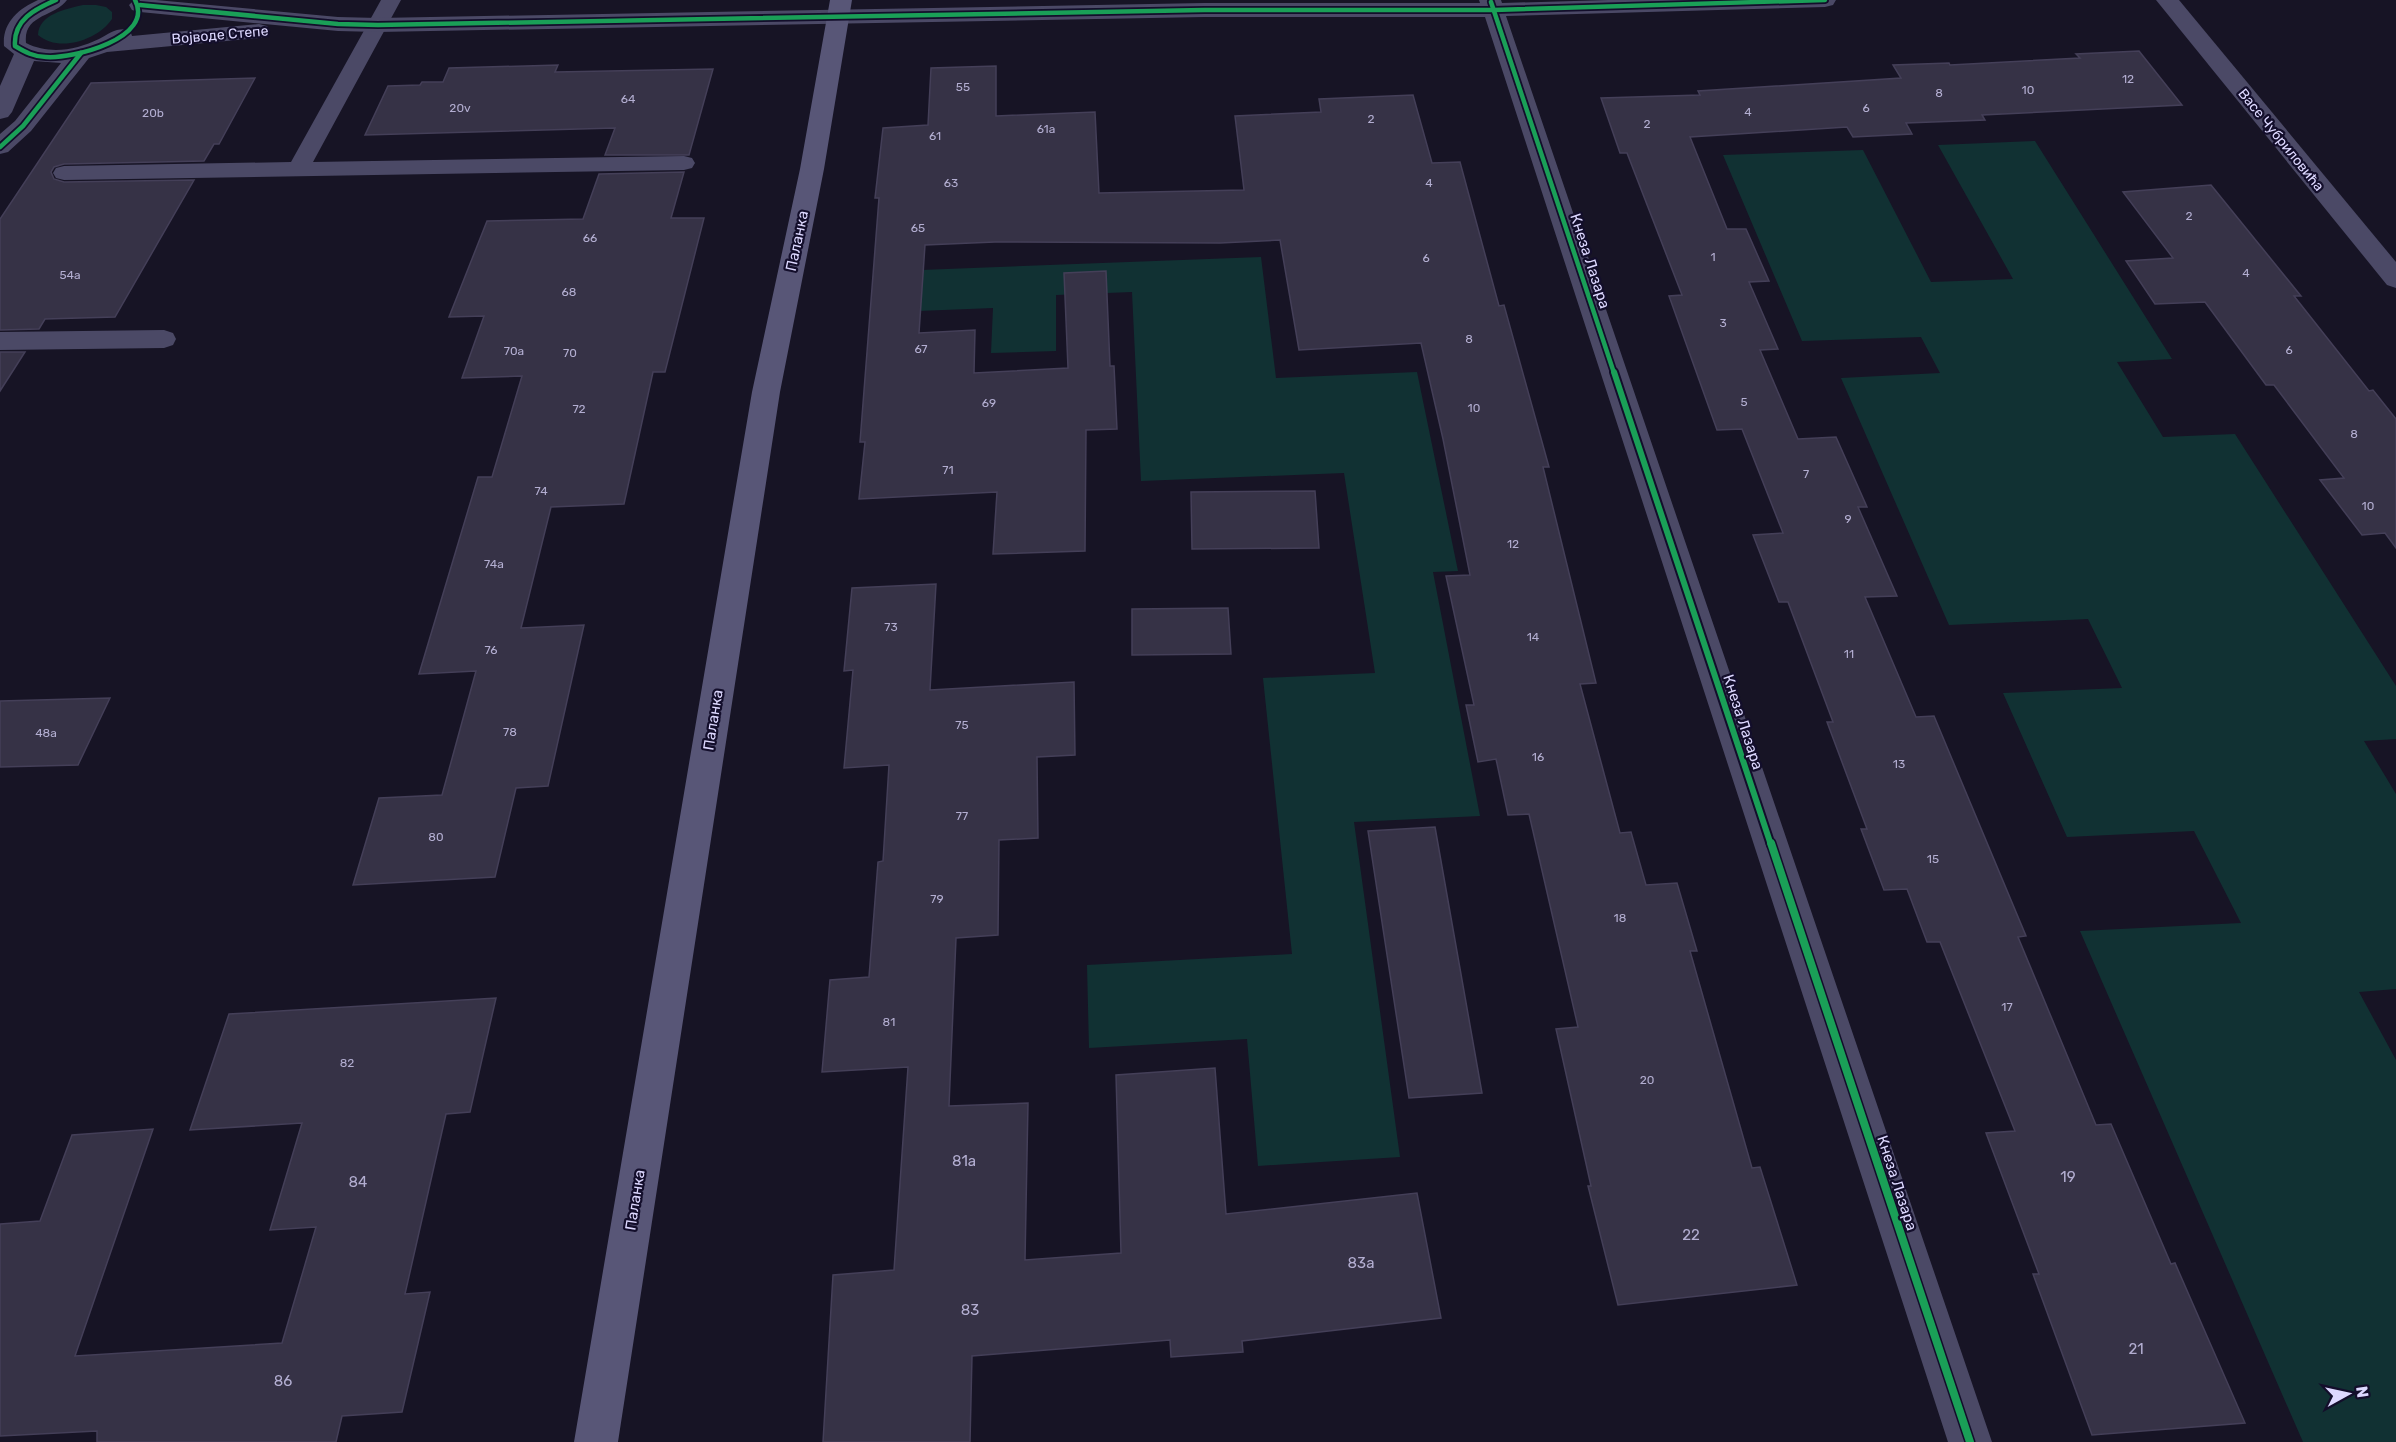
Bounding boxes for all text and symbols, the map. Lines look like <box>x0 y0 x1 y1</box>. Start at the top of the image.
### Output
street label: Војводе Степе <box>171 22 269 48</box>
house number: 12 <box>2122 72 2134 86</box>
house number: 55 <box>956 80 970 94</box>
house number: 10 <box>2022 83 2034 97</box>
street label: Васе Чубриловића <box>2234 85 2328 195</box>
house number: 8 <box>1935 86 1943 100</box>
house number: 64 <box>621 92 636 106</box>
house number: 20v <box>449 101 471 115</box>
house number: 6 <box>1862 101 1870 115</box>
house number: 4 <box>1744 105 1752 119</box>
house number: 20b <box>142 106 164 120</box>
house number: 2 <box>1367 112 1375 126</box>
house number: 2 <box>1643 117 1651 131</box>
house number: 61a <box>1037 122 1055 136</box>
house number: 61 <box>929 129 941 143</box>
house number: 63 <box>944 176 958 190</box>
house number: 4 <box>1425 176 1433 190</box>
street label: Паланка <box>782 209 812 273</box>
house number: 2 <box>2185 209 2193 223</box>
street label: Кнеза Лазара <box>1566 211 1614 311</box>
house number: 65 <box>911 221 925 235</box>
house number: 66 <box>583 231 597 245</box>
house number: 1 <box>1710 250 1716 264</box>
house number: 6 <box>1422 251 1430 265</box>
house number: 4 <box>2242 266 2250 280</box>
house number: 54a <box>59 268 81 282</box>
house number: 68 <box>562 285 576 299</box>
house number: 3 <box>1719 316 1727 330</box>
house number: 8 <box>1465 332 1473 346</box>
house number: 67 <box>914 342 928 356</box>
house number: 6 <box>2285 343 2293 357</box>
house number: 70a <box>504 344 524 358</box>
house number: 70 <box>563 346 577 360</box>
house number: 5 <box>1740 395 1748 409</box>
house number: 69 <box>982 396 996 410</box>
house number: 10 <box>1468 401 1480 415</box>
house number: 72 <box>572 402 586 416</box>
house number: 8 <box>2350 427 2358 441</box>
house number: 71 <box>942 463 954 477</box>
house number: 7 <box>1803 467 1809 481</box>
house number: 74 <box>534 484 548 498</box>
house number: 10 <box>2362 499 2374 513</box>
house number: 9 <box>1844 512 1852 526</box>
house number: 12 <box>1507 537 1519 551</box>
house number: 74a <box>484 557 504 571</box>
house number: 73 <box>884 620 898 634</box>
house number: 14 <box>1527 630 1540 644</box>
house number: 76 <box>484 643 498 657</box>
house number: 11 <box>1844 647 1854 661</box>
street label: Кнеза Лазара <box>1719 672 1767 772</box>
street label: Паланка <box>699 688 727 752</box>
house number: 75 <box>955 718 969 732</box>
house number: 78 <box>503 725 517 739</box>
house number: 48a <box>35 726 57 740</box>
house number: 16 <box>1532 750 1544 764</box>
house number: 13 <box>1893 757 1905 771</box>
house number: 77 <box>956 809 968 823</box>
house number: 80 <box>428 830 444 844</box>
house number: 15 <box>1927 852 1939 866</box>
house number: 79 <box>930 892 944 906</box>
house number: 18 <box>1614 911 1626 925</box>
house number: 17 <box>2001 1000 2013 1014</box>
house number: 81 <box>883 1015 895 1029</box>
house number: 82 <box>340 1056 354 1070</box>
house number: 20 <box>1640 1073 1654 1087</box>
street label: Кнеза Лазара <box>1873 1133 1921 1233</box>
house number: 81a <box>952 1152 976 1170</box>
street label: Паланка <box>621 1168 649 1232</box>
house number: 19 <box>2060 1168 2076 1186</box>
house number: 84 <box>349 1173 367 1191</box>
house number: 22 <box>1682 1226 1700 1244</box>
house number: 83a <box>1348 1254 1374 1272</box>
house number: 83 <box>961 1301 979 1319</box>
house number: 21 <box>2128 1340 2144 1358</box>
north arrow <box>2318 1364 2378 1424</box>
house number: 86 <box>274 1372 292 1390</box>
text: N <box>2352 1385 2373 1399</box>

